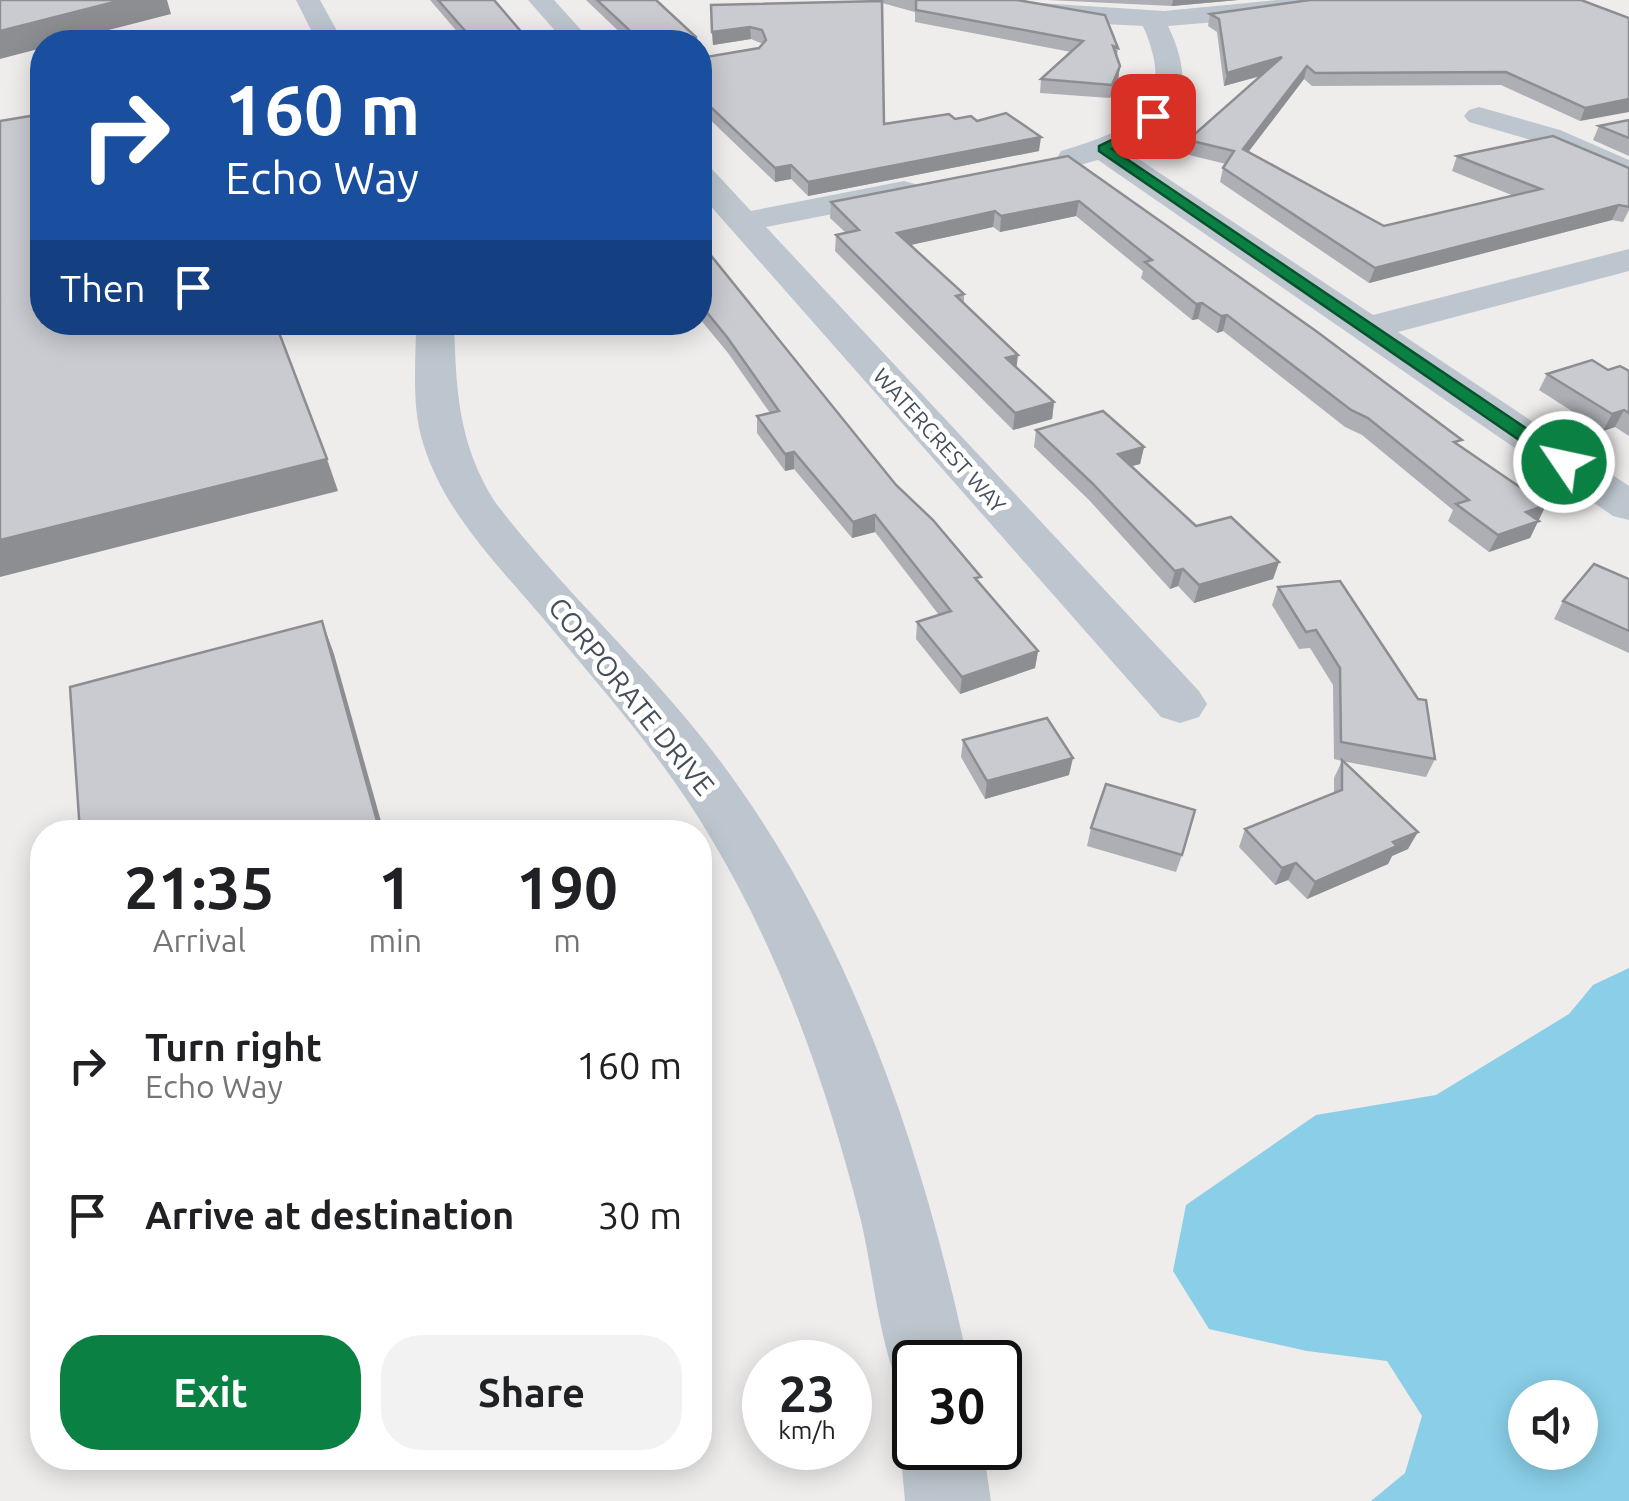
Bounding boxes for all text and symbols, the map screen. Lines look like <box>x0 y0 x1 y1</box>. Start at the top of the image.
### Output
icon: right <box>60 70 190 200</box>
text: 160 m <box>225 70 420 148</box>
pin <box>1111 74 1196 159</box>
icon: arrive <box>1126 89 1181 144</box>
text: Echo Way <box>225 152 419 203</box>
icon: arrive <box>166 260 221 315</box>
text: Then <box>60 267 146 309</box>
street label: WATERCREST WAY <box>869 363 1011 517</box>
position arrow <box>1512 410 1616 514</box>
street label: CORPORATE DRIVE <box>543 591 721 801</box>
text: 21:35 <box>124 853 274 920</box>
text: 1 <box>378 853 412 920</box>
text: 190 <box>516 853 618 920</box>
text: Arrival <box>153 922 246 958</box>
text: min <box>368 922 422 958</box>
text: m <box>553 922 581 958</box>
text: Turn right <box>145 1026 322 1068</box>
icon: right <box>60 1038 115 1093</box>
text: 160 m <box>576 1044 682 1086</box>
text: Echo Way <box>145 1068 283 1104</box>
icon: arrive <box>60 1188 115 1243</box>
text: Arrive at destination <box>145 1194 514 1236</box>
text: 30 m <box>598 1194 682 1236</box>
button: Exit <box>60 1335 361 1450</box>
button: Share <box>381 1335 682 1450</box>
speed limit sign: 30 <box>892 1340 1022 1470</box>
text: 23 <box>779 1365 835 1421</box>
map controls <box>1508 1380 1598 1470</box>
button: sound <box>1508 1380 1598 1470</box>
text: km/h <box>778 1416 836 1444</box>

